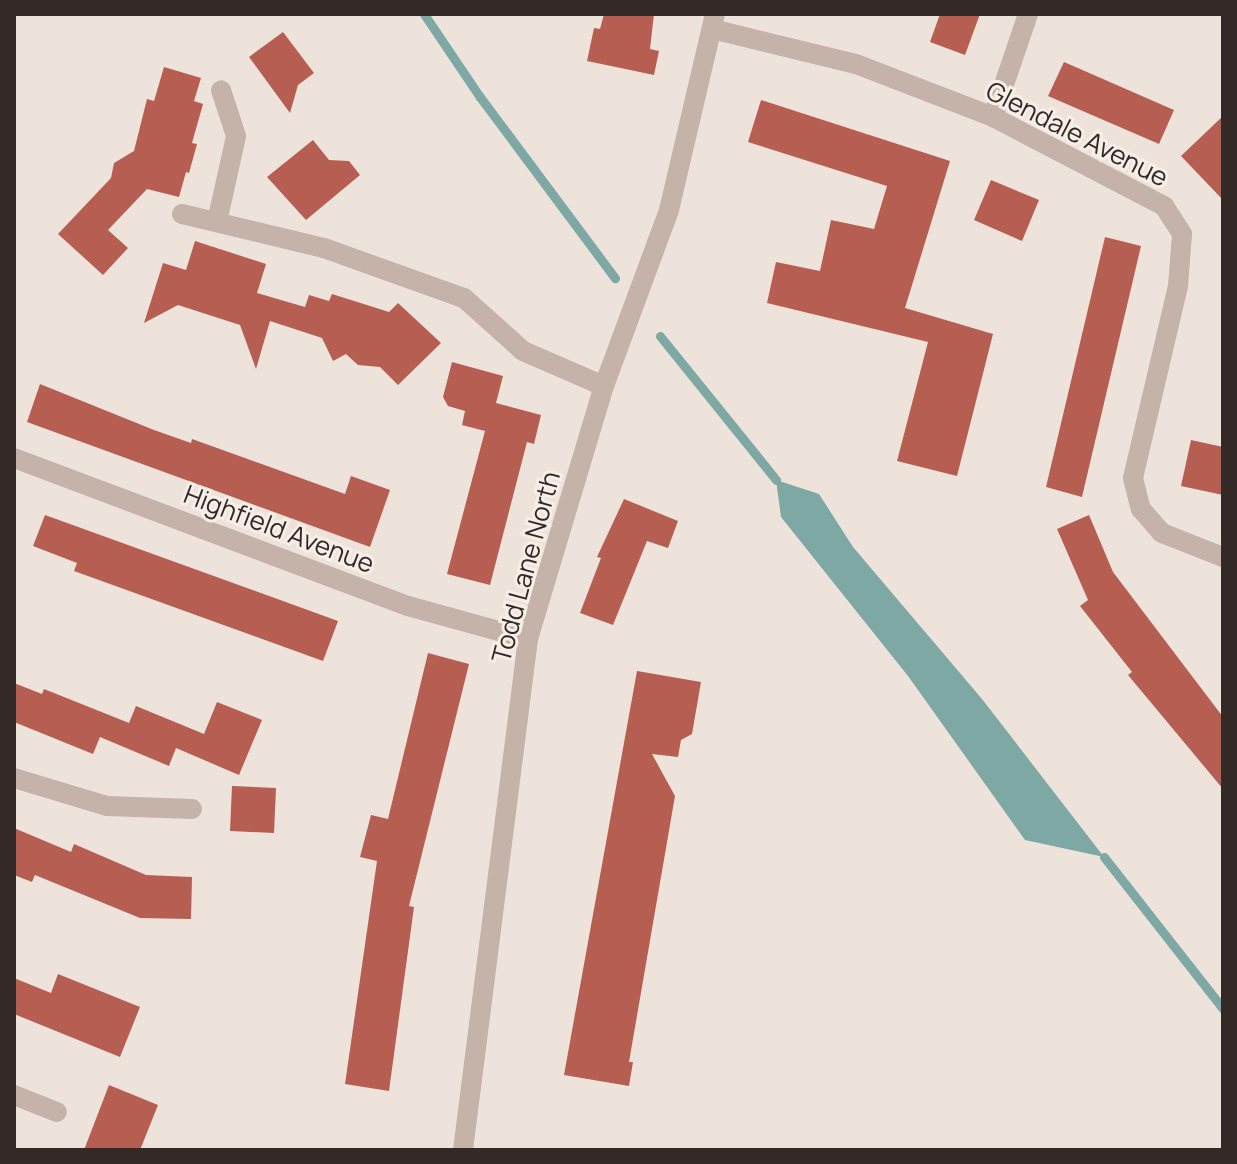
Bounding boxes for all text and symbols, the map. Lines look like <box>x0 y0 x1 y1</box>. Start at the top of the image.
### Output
street label: Glendale Avenue <box>981 75 1173 193</box>
street label: Todd Lane North <box>485 468 567 666</box>
street label: Highfield Avenue <box>179 478 379 580</box>

